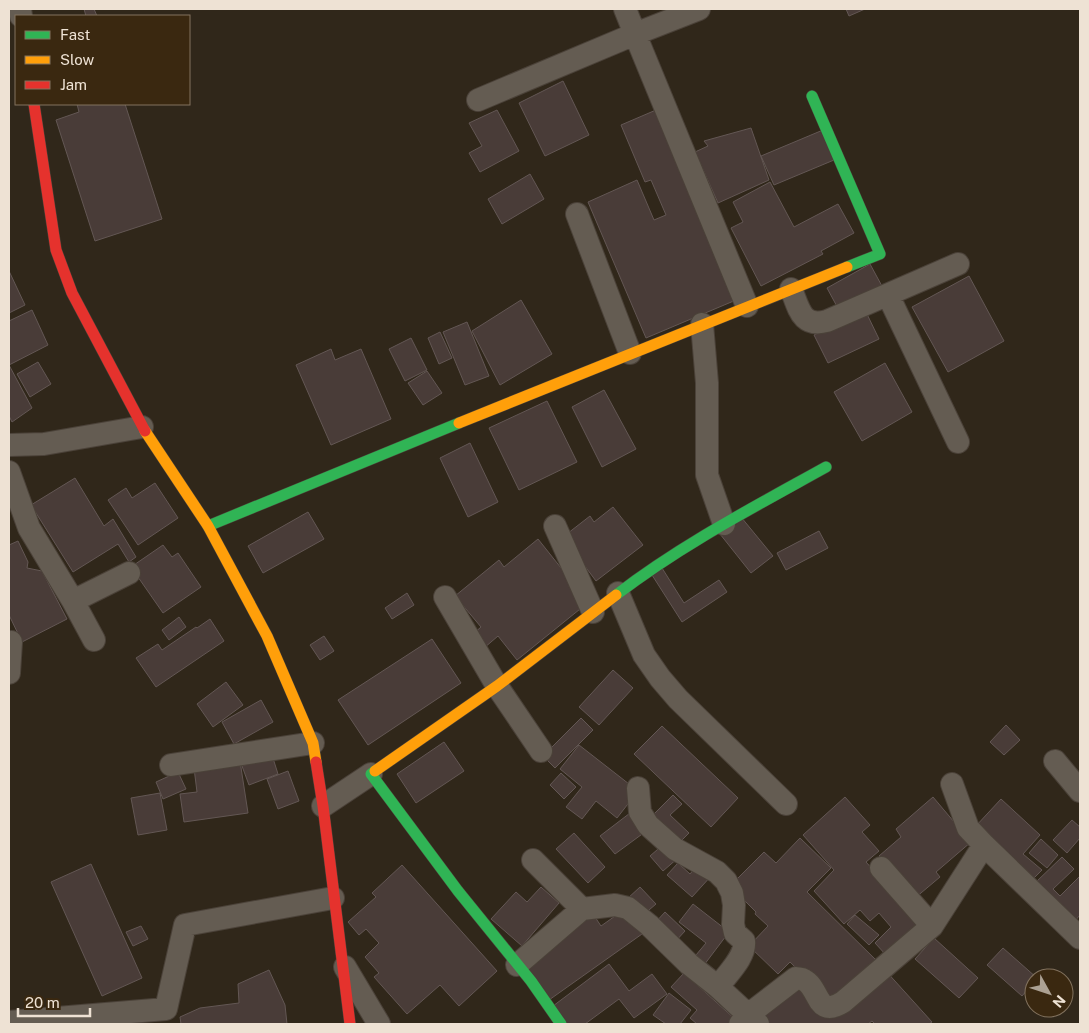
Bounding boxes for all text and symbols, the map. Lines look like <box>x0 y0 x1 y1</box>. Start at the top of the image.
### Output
legend <box>15 15 190 105</box>
text: Fast <box>60 26 90 43</box>
text: Slow <box>60 51 95 68</box>
text: Jam <box>60 76 87 93</box>
north arrow <box>1024 968 1074 1018</box>
scale bar <box>18 986 90 1018</box>
text: N <box>1049 992 1069 1011</box>
text: 20 m <box>25 994 60 1011</box>

